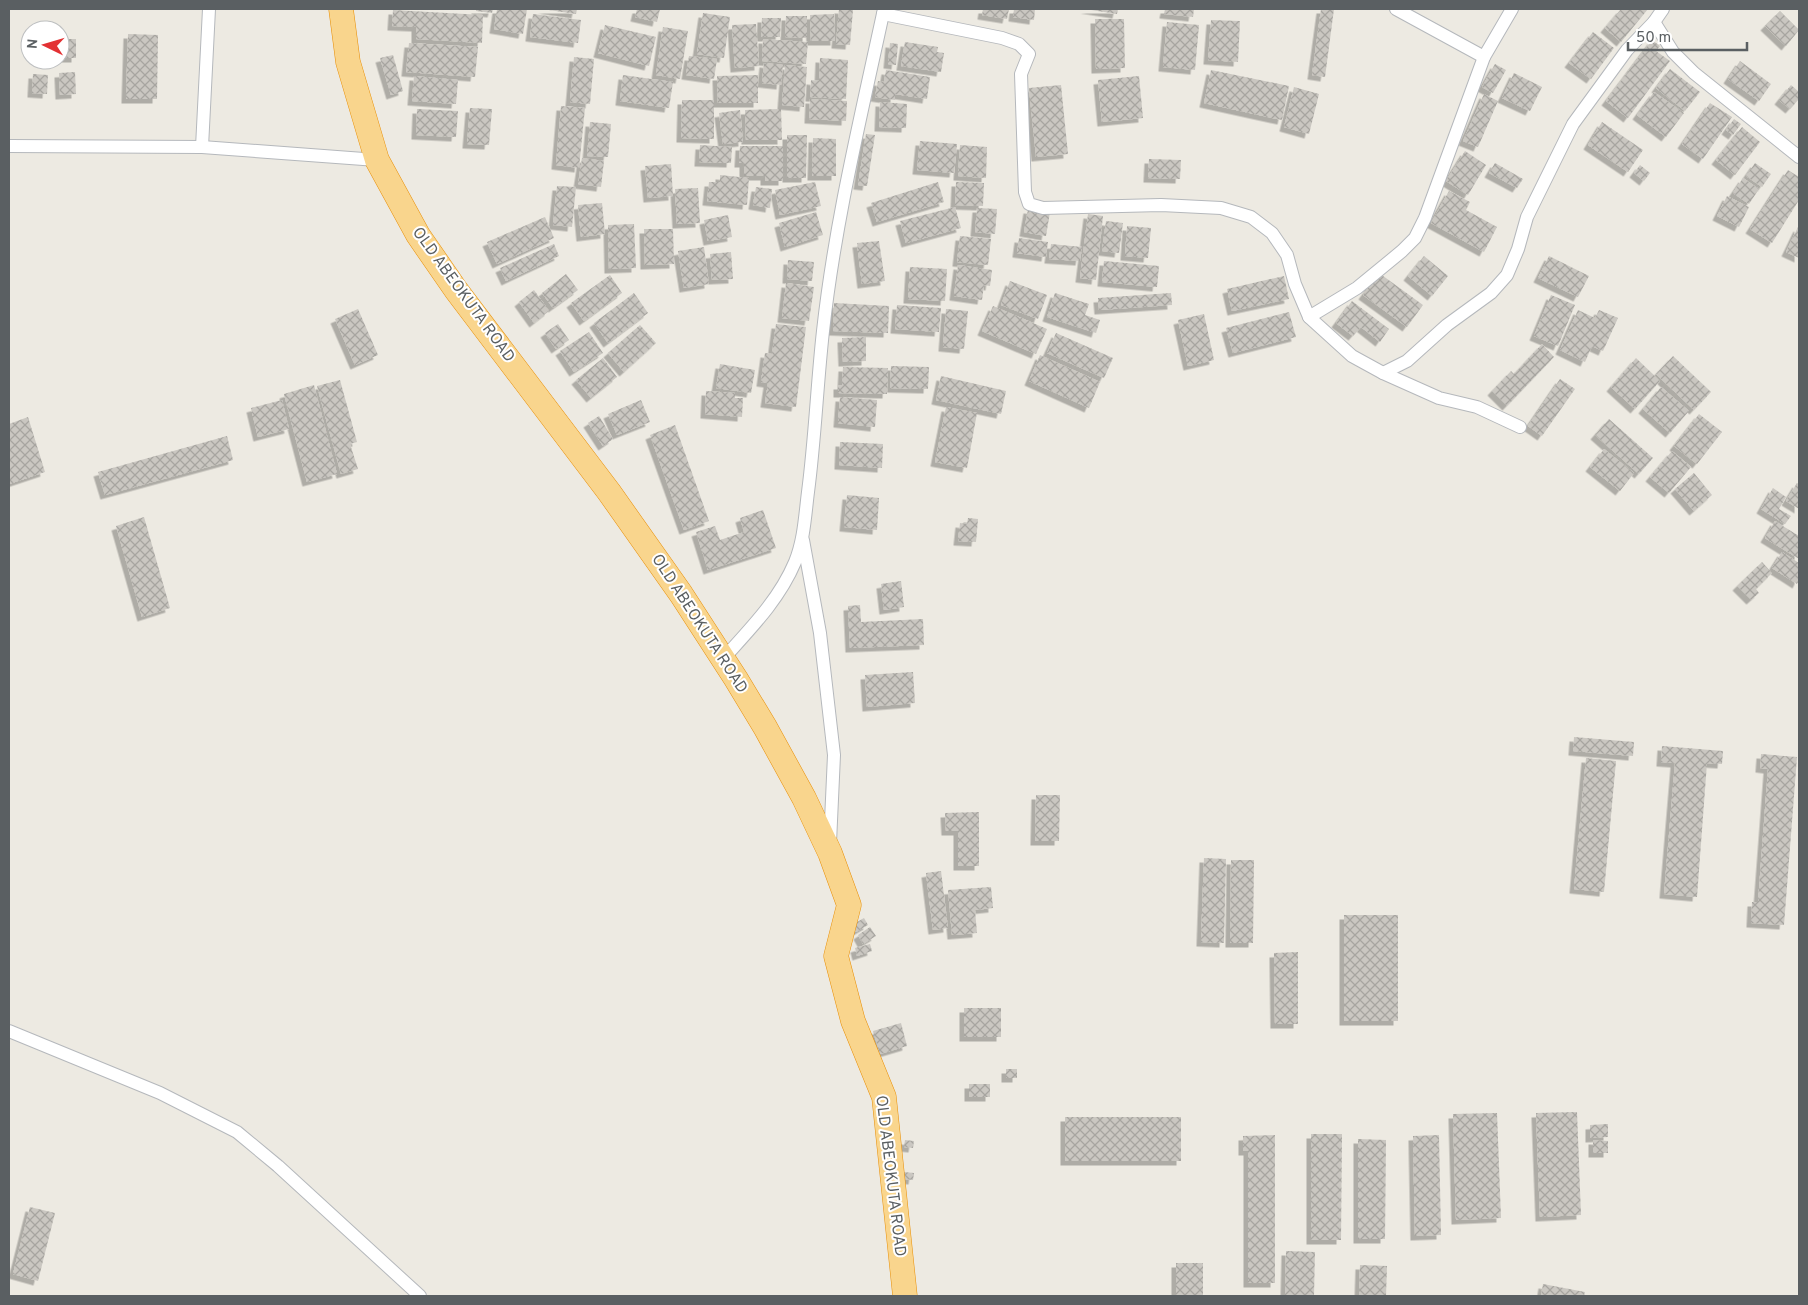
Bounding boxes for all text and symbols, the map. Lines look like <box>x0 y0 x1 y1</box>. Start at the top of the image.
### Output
north arrow <box>20 20 70 70</box>
scale bar <box>1628 20 1747 52</box>
text: 50 m <box>1636 29 1671 48</box>
text: N <box>25 38 42 50</box>
street label: OLD ABEOKUTA ROAD <box>407 224 519 366</box>
street label: OLD ABEOKUTA ROAD <box>646 551 752 697</box>
street label: OLD ABEOKUTA ROAD <box>870 1094 910 1258</box>

